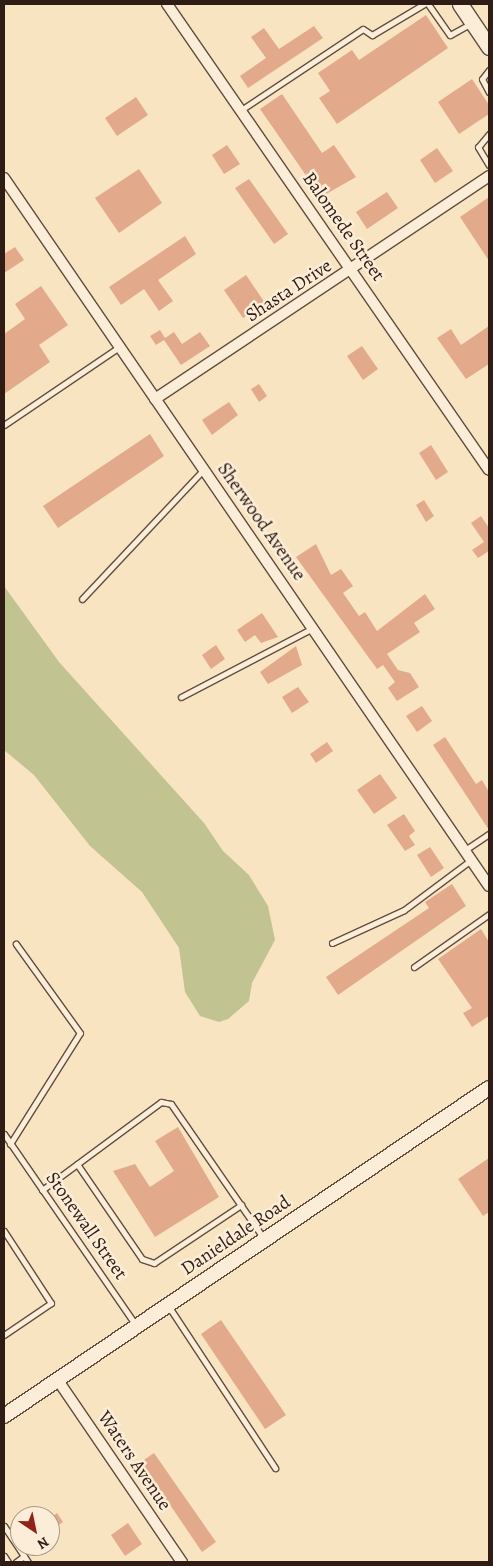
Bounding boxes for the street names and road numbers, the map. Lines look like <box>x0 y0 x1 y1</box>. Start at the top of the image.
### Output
street label: Balomede Street <box>297 168 389 286</box>
street label: Shasta Drive <box>242 255 336 327</box>
street label: Sherwood Avenue <box>212 459 310 585</box>
street label: Stonewall Street <box>40 1168 132 1284</box>
street label: Danieldale Road <box>177 1191 295 1281</box>
street label: Waters Avenue <box>92 1407 176 1515</box>

